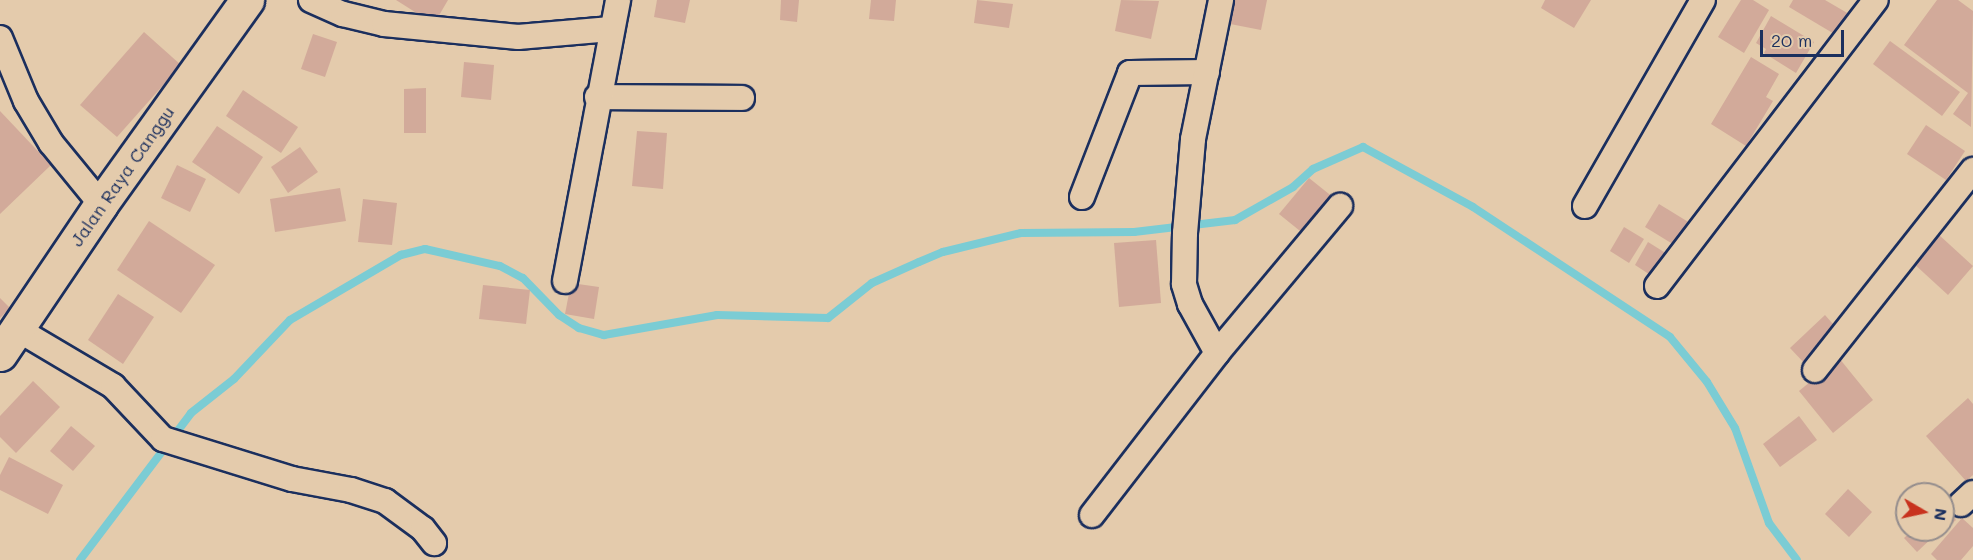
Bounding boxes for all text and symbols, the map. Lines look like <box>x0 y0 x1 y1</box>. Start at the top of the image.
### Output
scale bar <box>1763 18 1847 56</box>
text: 20 m <box>1771 28 1812 52</box>
street label: Jalan Raya Canggu <box>65 102 179 250</box>
north arrow <box>1895 482 1955 542</box>
text: N <box>1930 507 1953 522</box>

